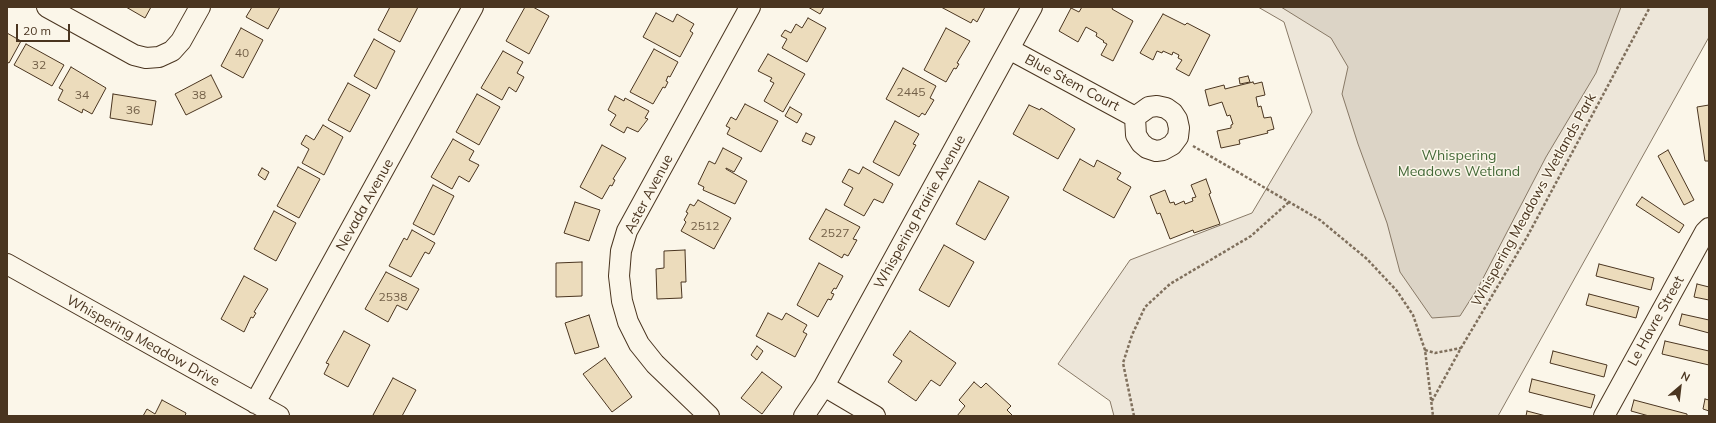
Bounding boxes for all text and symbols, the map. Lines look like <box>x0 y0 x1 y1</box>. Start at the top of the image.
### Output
scale bar <box>18 16 72 42</box>
text: 20 m <box>23 23 51 38</box>
house number: 40 <box>235 46 249 60</box>
street label: Blue Stem Court <box>1022 51 1122 115</box>
house number: 32 <box>32 58 46 72</box>
house number: 2445 <box>897 85 925 99</box>
house number: 34 <box>75 88 89 102</box>
house number: 38 <box>192 88 206 102</box>
street label: Whispering Meadows Wetlands Park <box>1468 90 1600 310</box>
house number: 36 <box>126 103 140 117</box>
street label: Whispering Prairie Avenue <box>871 132 969 292</box>
park label: Whispering Meadows Wetland <box>1398 148 1520 180</box>
street label: Aster Avenue <box>621 152 677 236</box>
street label: Nevada Avenue <box>333 156 397 254</box>
house number: 2512 <box>691 219 719 233</box>
house number: 2527 <box>821 226 849 240</box>
street label: Le Havre Street <box>1624 273 1688 369</box>
house number: 2538 <box>379 290 407 304</box>
street label: Whispering Meadow Drive <box>63 292 223 390</box>
north arrow <box>1660 367 1700 407</box>
text: N <box>1679 368 1693 385</box>

